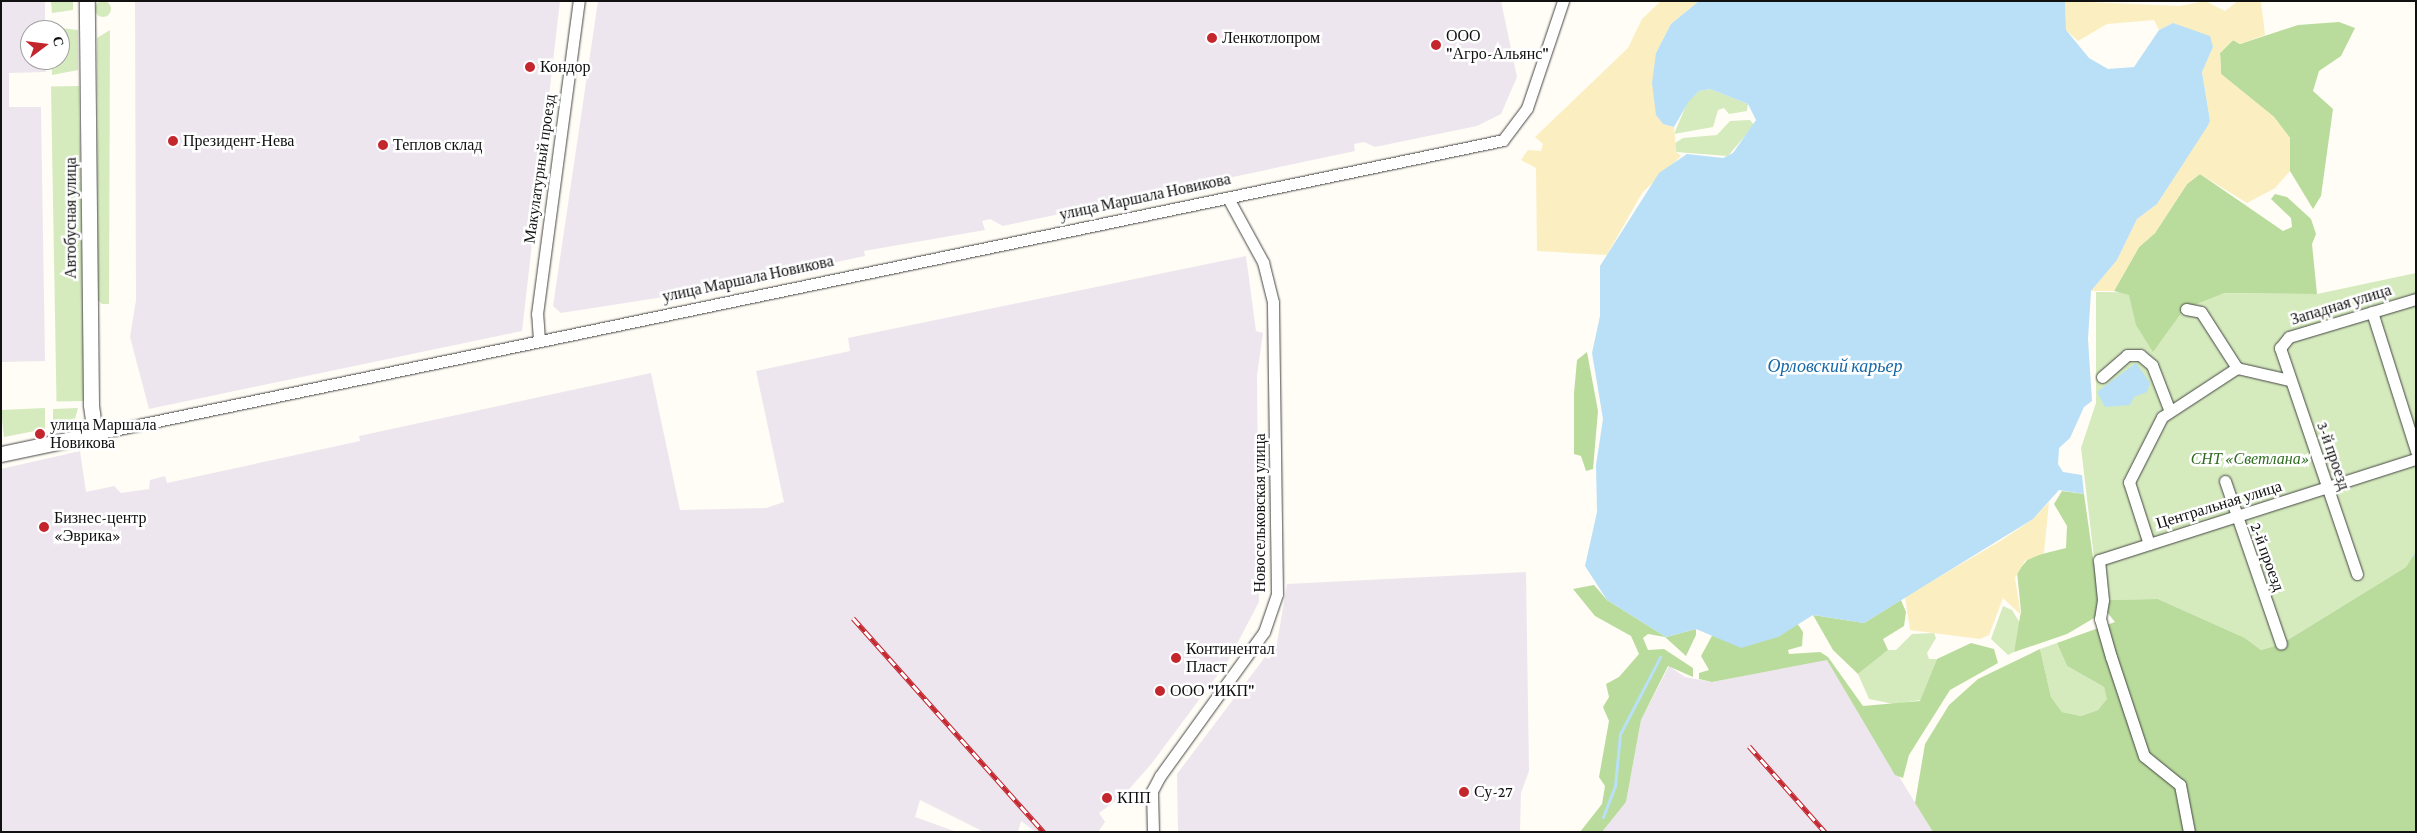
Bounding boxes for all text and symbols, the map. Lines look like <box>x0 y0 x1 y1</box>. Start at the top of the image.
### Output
north arrow <box>20 20 70 70</box>
place label: ООО "Агро-Альянс" <box>1446 26 1549 64</box>
place label: Ленкотлопром <box>1222 28 1320 48</box>
marker: Ленкотлопром <box>1206 32 1218 44</box>
text: С <box>49 34 68 48</box>
marker: ООО "Агро-Альянс" <box>1430 39 1442 51</box>
place label: Кондор <box>540 57 591 77</box>
marker: Кондор <box>524 61 536 73</box>
street label: Макулатурный проезд <box>520 93 560 245</box>
place label: Президент-Нева <box>183 131 294 151</box>
marker: Президент-Нева <box>167 135 179 147</box>
place label: Теплов склад <box>393 135 482 155</box>
marker: Теплов склад <box>377 139 389 151</box>
street label: Автобусная улица <box>61 157 81 279</box>
street label: улица Маршала Новикова <box>1058 169 1232 225</box>
street label: улица Маршала Новикова <box>661 251 835 307</box>
street label: Западная улица <box>2288 281 2394 329</box>
water label: Орловский карьер <box>1768 355 1902 377</box>
place label: улица Маршала Новикова <box>50 415 156 453</box>
street label: 3-й проезд <box>2312 419 2354 493</box>
marker: улица Маршала Новикова <box>34 428 46 440</box>
street label: Новосельковская улица <box>1250 433 1270 593</box>
park label: СНТ «Светлана» <box>2191 449 2309 469</box>
street label: Центральная улица <box>2154 477 2284 533</box>
place label: Бизнес-центр «Эврика» <box>54 508 146 546</box>
street label: 2-й проезд <box>2246 520 2288 594</box>
marker: Бизнес-центр «Эврика» <box>38 521 50 533</box>
place label: Континентал Пласт <box>1186 639 1275 677</box>
marker: Континентал Пласт <box>1170 652 1182 664</box>
place label: ООО "ИКП" <box>1170 681 1255 701</box>
marker: ООО "ИКП" <box>1154 685 1166 697</box>
place label: Су-27 <box>1474 782 1513 802</box>
marker: Су-27 <box>1458 786 1470 798</box>
place label: КПП <box>1117 788 1151 808</box>
marker: КПП <box>1101 792 1113 804</box>

